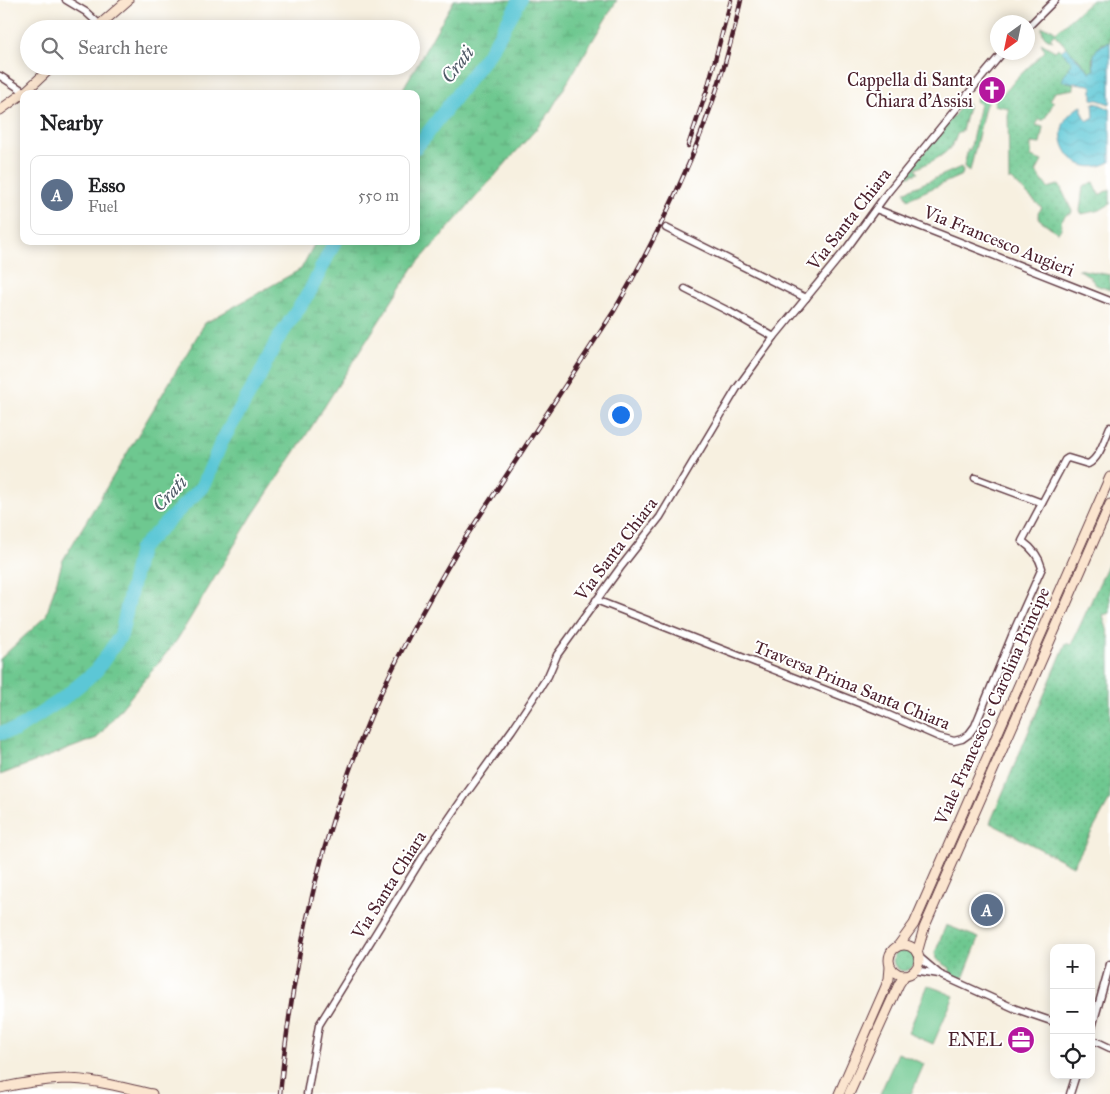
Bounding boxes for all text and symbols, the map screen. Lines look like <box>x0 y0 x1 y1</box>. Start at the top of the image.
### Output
north arrow <box>990 15 1035 60</box>
search box <box>20 20 420 75</box>
icon: search <box>38 34 66 62</box>
text: Search here <box>78 36 168 59</box>
water label: Crati <box>436 41 479 87</box>
place label: Cappella di Santa Chiara d'Assisi <box>847 69 973 112</box>
church icon: Cappella di Santa Chiara d'Assisi <box>977 75 1007 105</box>
text: Nearby <box>40 110 103 136</box>
street label: Via Santa Chiara <box>802 163 896 275</box>
text: Esso <box>88 174 125 197</box>
text: A <box>52 186 62 205</box>
text: 550 m <box>358 186 399 205</box>
text: Fuel <box>88 197 118 216</box>
street label: Via Francesco Augieri <box>919 200 1078 282</box>
your location <box>608 402 634 428</box>
water label: Crati <box>147 471 192 516</box>
street label: Via Santa Chiara <box>569 493 662 606</box>
street label: Viale Francesco e Carolina Principe <box>929 584 1054 829</box>
street label: Traversa Prima Santa Chiara <box>751 635 954 735</box>
street label: Via Santa Chiara <box>346 826 431 944</box>
pin: A <box>971 891 1003 929</box>
map controls <box>1050 944 1095 1079</box>
button: + <box>1050 944 1095 989</box>
button: − <box>1050 989 1095 1034</box>
office icon: ENEL <box>1006 1025 1036 1055</box>
place label: ENEL <box>948 1029 1003 1051</box>
button: locate <box>1050 1034 1095 1079</box>

